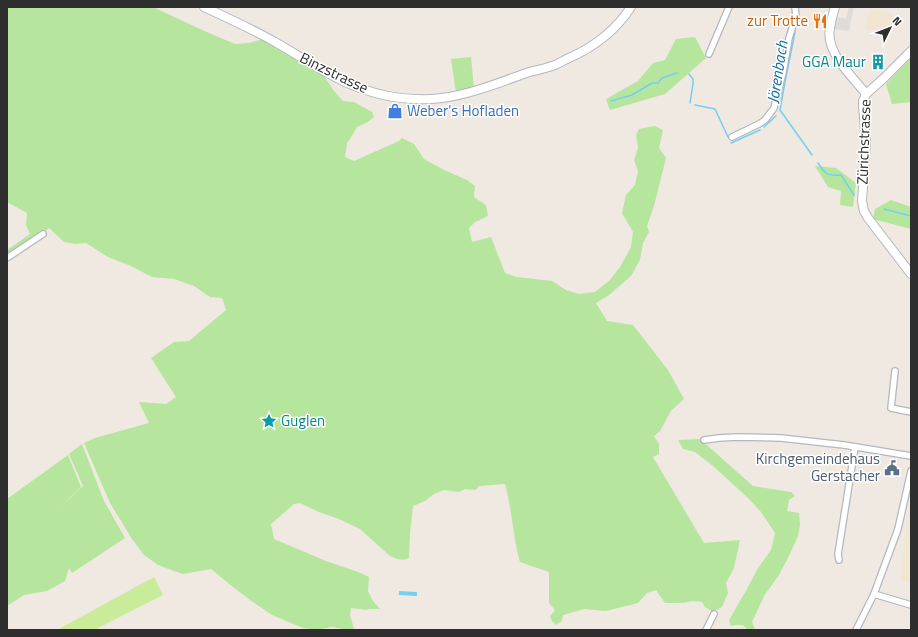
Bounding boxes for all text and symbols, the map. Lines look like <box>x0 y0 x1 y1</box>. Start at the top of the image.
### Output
north arrow <box>870 8 910 48</box>
place label: zur Trotte <box>747 9 808 32</box>
restaurant icon: zur Trotte <box>811 12 829 30</box>
text: N <box>889 13 906 29</box>
water label: Jörenbach <box>760 38 794 105</box>
street label: Binzstrasse <box>296 46 372 99</box>
place label: GGA Maur <box>802 50 866 73</box>
building icon: GGA Maur <box>869 53 887 71</box>
place label: Weber's Hofladen <box>407 99 519 122</box>
street label: Zürichstrasse <box>851 99 876 185</box>
shop icon: Weber's Hofladen <box>386 102 404 120</box>
place label: Guglen <box>281 409 325 432</box>
place icon: Guglen <box>260 412 278 430</box>
place label: Kirchgemeindehaus Gerstacher <box>756 447 880 487</box>
public building icon: Kirchgemeindehaus Gerstacher <box>883 459 901 477</box>

